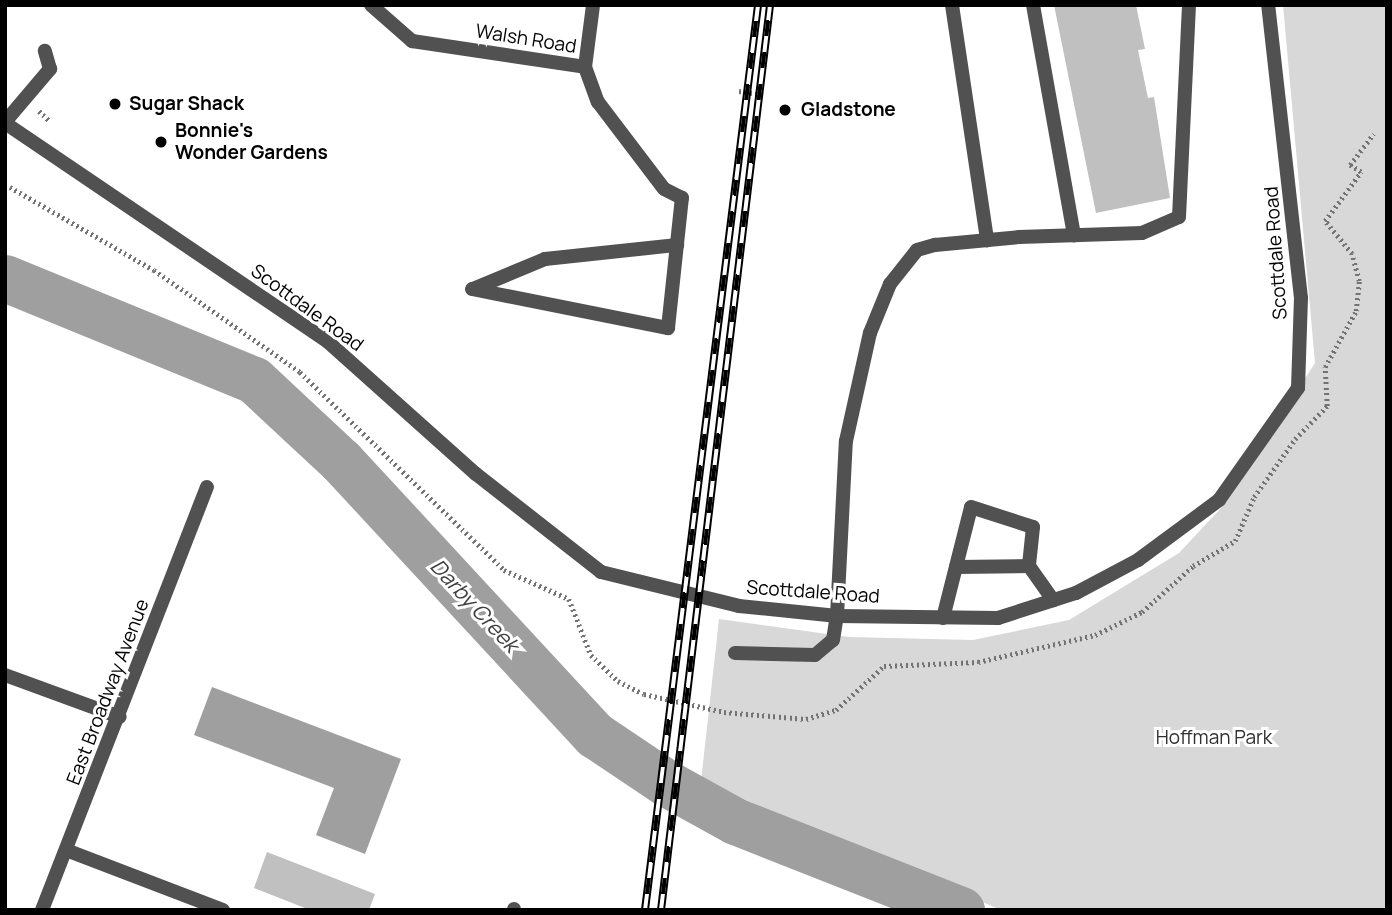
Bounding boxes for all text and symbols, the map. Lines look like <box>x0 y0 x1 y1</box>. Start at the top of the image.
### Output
street label: Walsh Road <box>474 20 578 58</box>
place label: Sugar Shack <box>129 93 244 115</box>
marker: Sugar Shack <box>107 96 123 112</box>
place label: Gladstone <box>801 99 896 121</box>
marker: Gladstone <box>775 100 795 120</box>
place label: Bonnie's Wonder Gardens <box>175 120 328 164</box>
marker: Bonnie's Wonder Gardens <box>153 134 169 150</box>
street label: Scottdale Road <box>1260 186 1292 320</box>
street label: Scottdale Road <box>246 260 368 356</box>
water label: Darby Creek <box>426 553 524 657</box>
street label: Scottdale Road <box>746 576 880 608</box>
street label: East Broadway Avenue <box>62 596 154 788</box>
park label: Hoffman Park <box>1156 727 1272 749</box>

